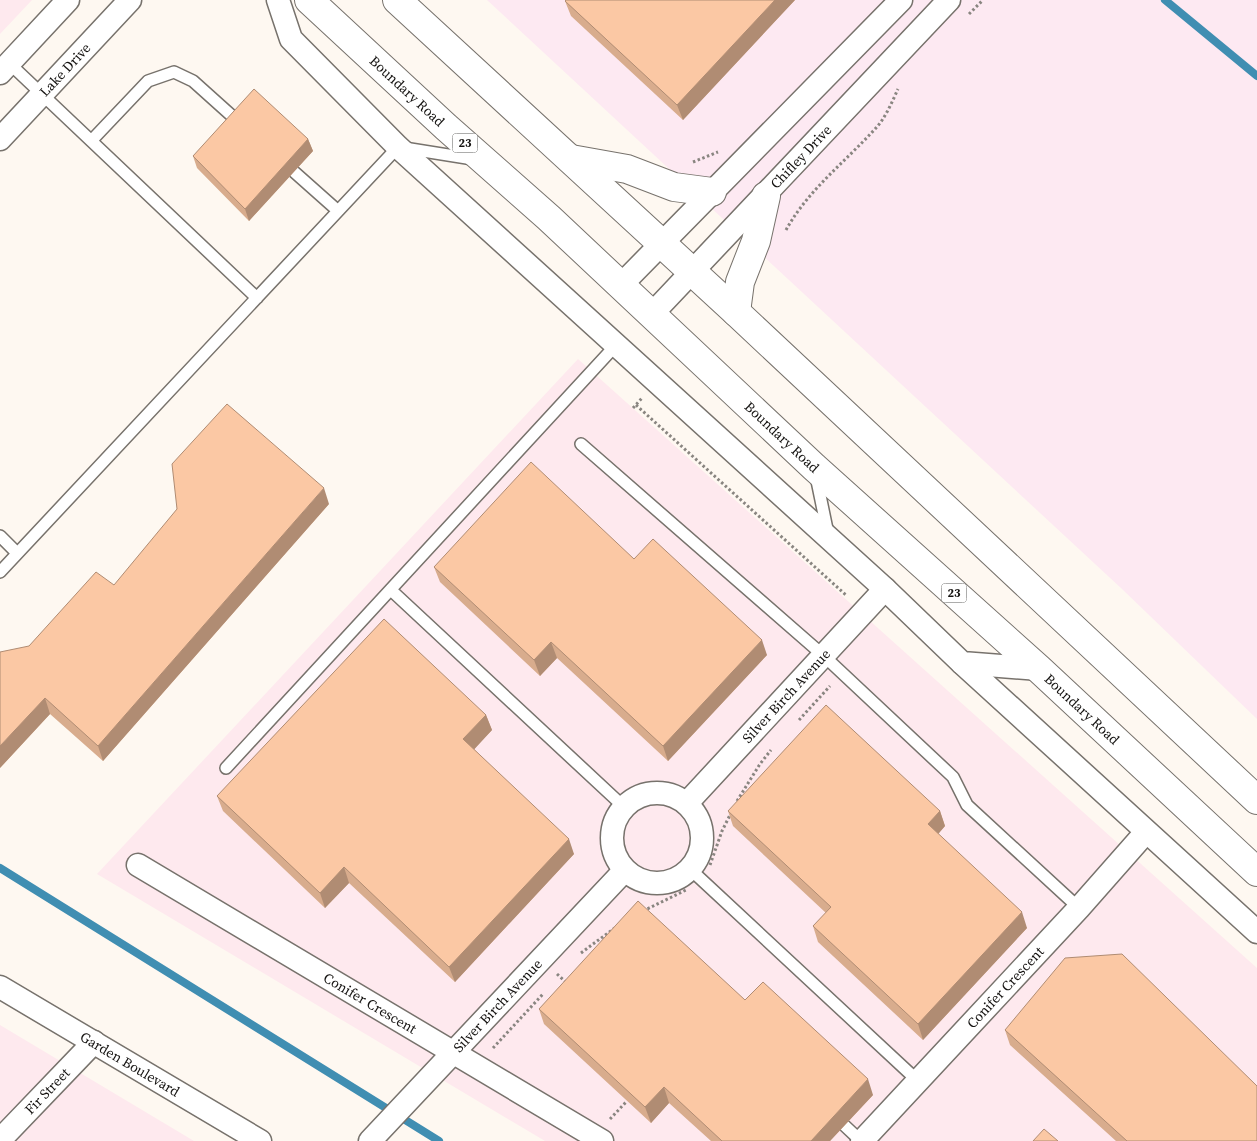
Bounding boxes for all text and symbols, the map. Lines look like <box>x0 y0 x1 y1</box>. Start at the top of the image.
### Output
street label: Lake Drive <box>35 38 95 101</box>
street label: Boundary Road <box>365 51 449 131</box>
street label: Chifley Drive <box>766 120 836 193</box>
road number: 23 <box>452 134 478 152</box>
street label: Boundary Road <box>740 397 824 477</box>
road number: 23 <box>942 584 966 602</box>
street label: Silver Birch Avenue <box>737 644 835 747</box>
street label: Boundary Road <box>1040 669 1124 749</box>
street label: Conifer Crescent <box>962 942 1049 1033</box>
street label: Silver Birch Avenue <box>448 954 546 1057</box>
street label: Conifer Crescent <box>320 968 421 1039</box>
street label: Garden Boulevard <box>76 1027 184 1101</box>
street label: Fir Street <box>20 1063 75 1119</box>

